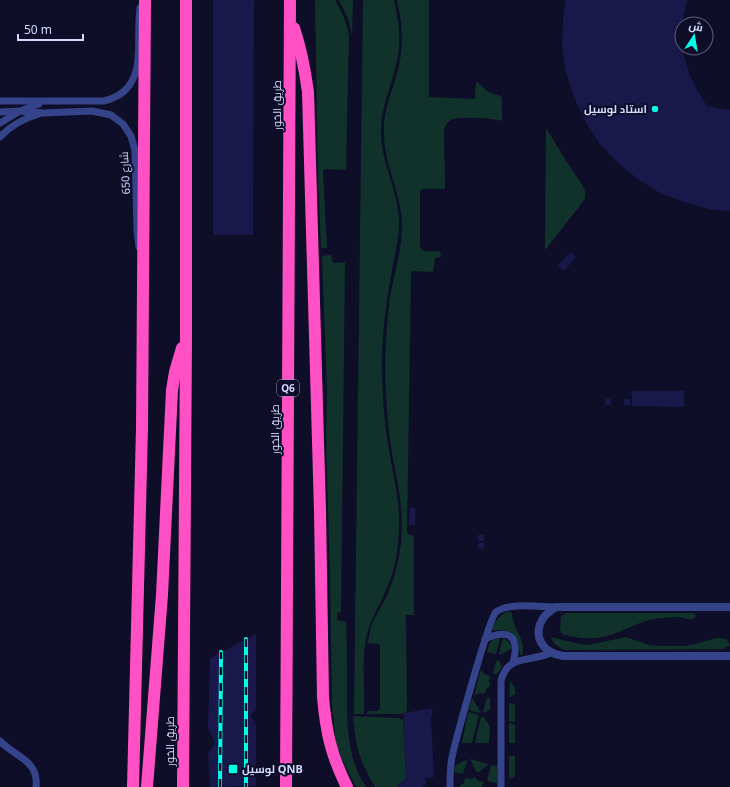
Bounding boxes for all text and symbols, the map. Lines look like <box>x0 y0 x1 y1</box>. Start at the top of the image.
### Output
scale bar <box>18 16 83 42</box>
north arrow <box>674 16 714 56</box>
text: ش <box>688 17 705 35</box>
text: 50 m <box>24 21 52 38</box>
street label: طريق الخور <box>269 80 284 131</box>
place label: استاد لوسيل <box>584 101 647 117</box>
marker: استاد لوسيل <box>650 104 660 114</box>
street label: شارع 650 <box>116 151 134 195</box>
road number: Q6 <box>277 380 299 396</box>
street label: طريق الخور <box>267 404 282 455</box>
street label: طريق الخور <box>162 716 177 767</box>
place label: لوسيل QNB <box>242 761 303 777</box>
marker: لوسيل QNB <box>227 763 239 775</box>

